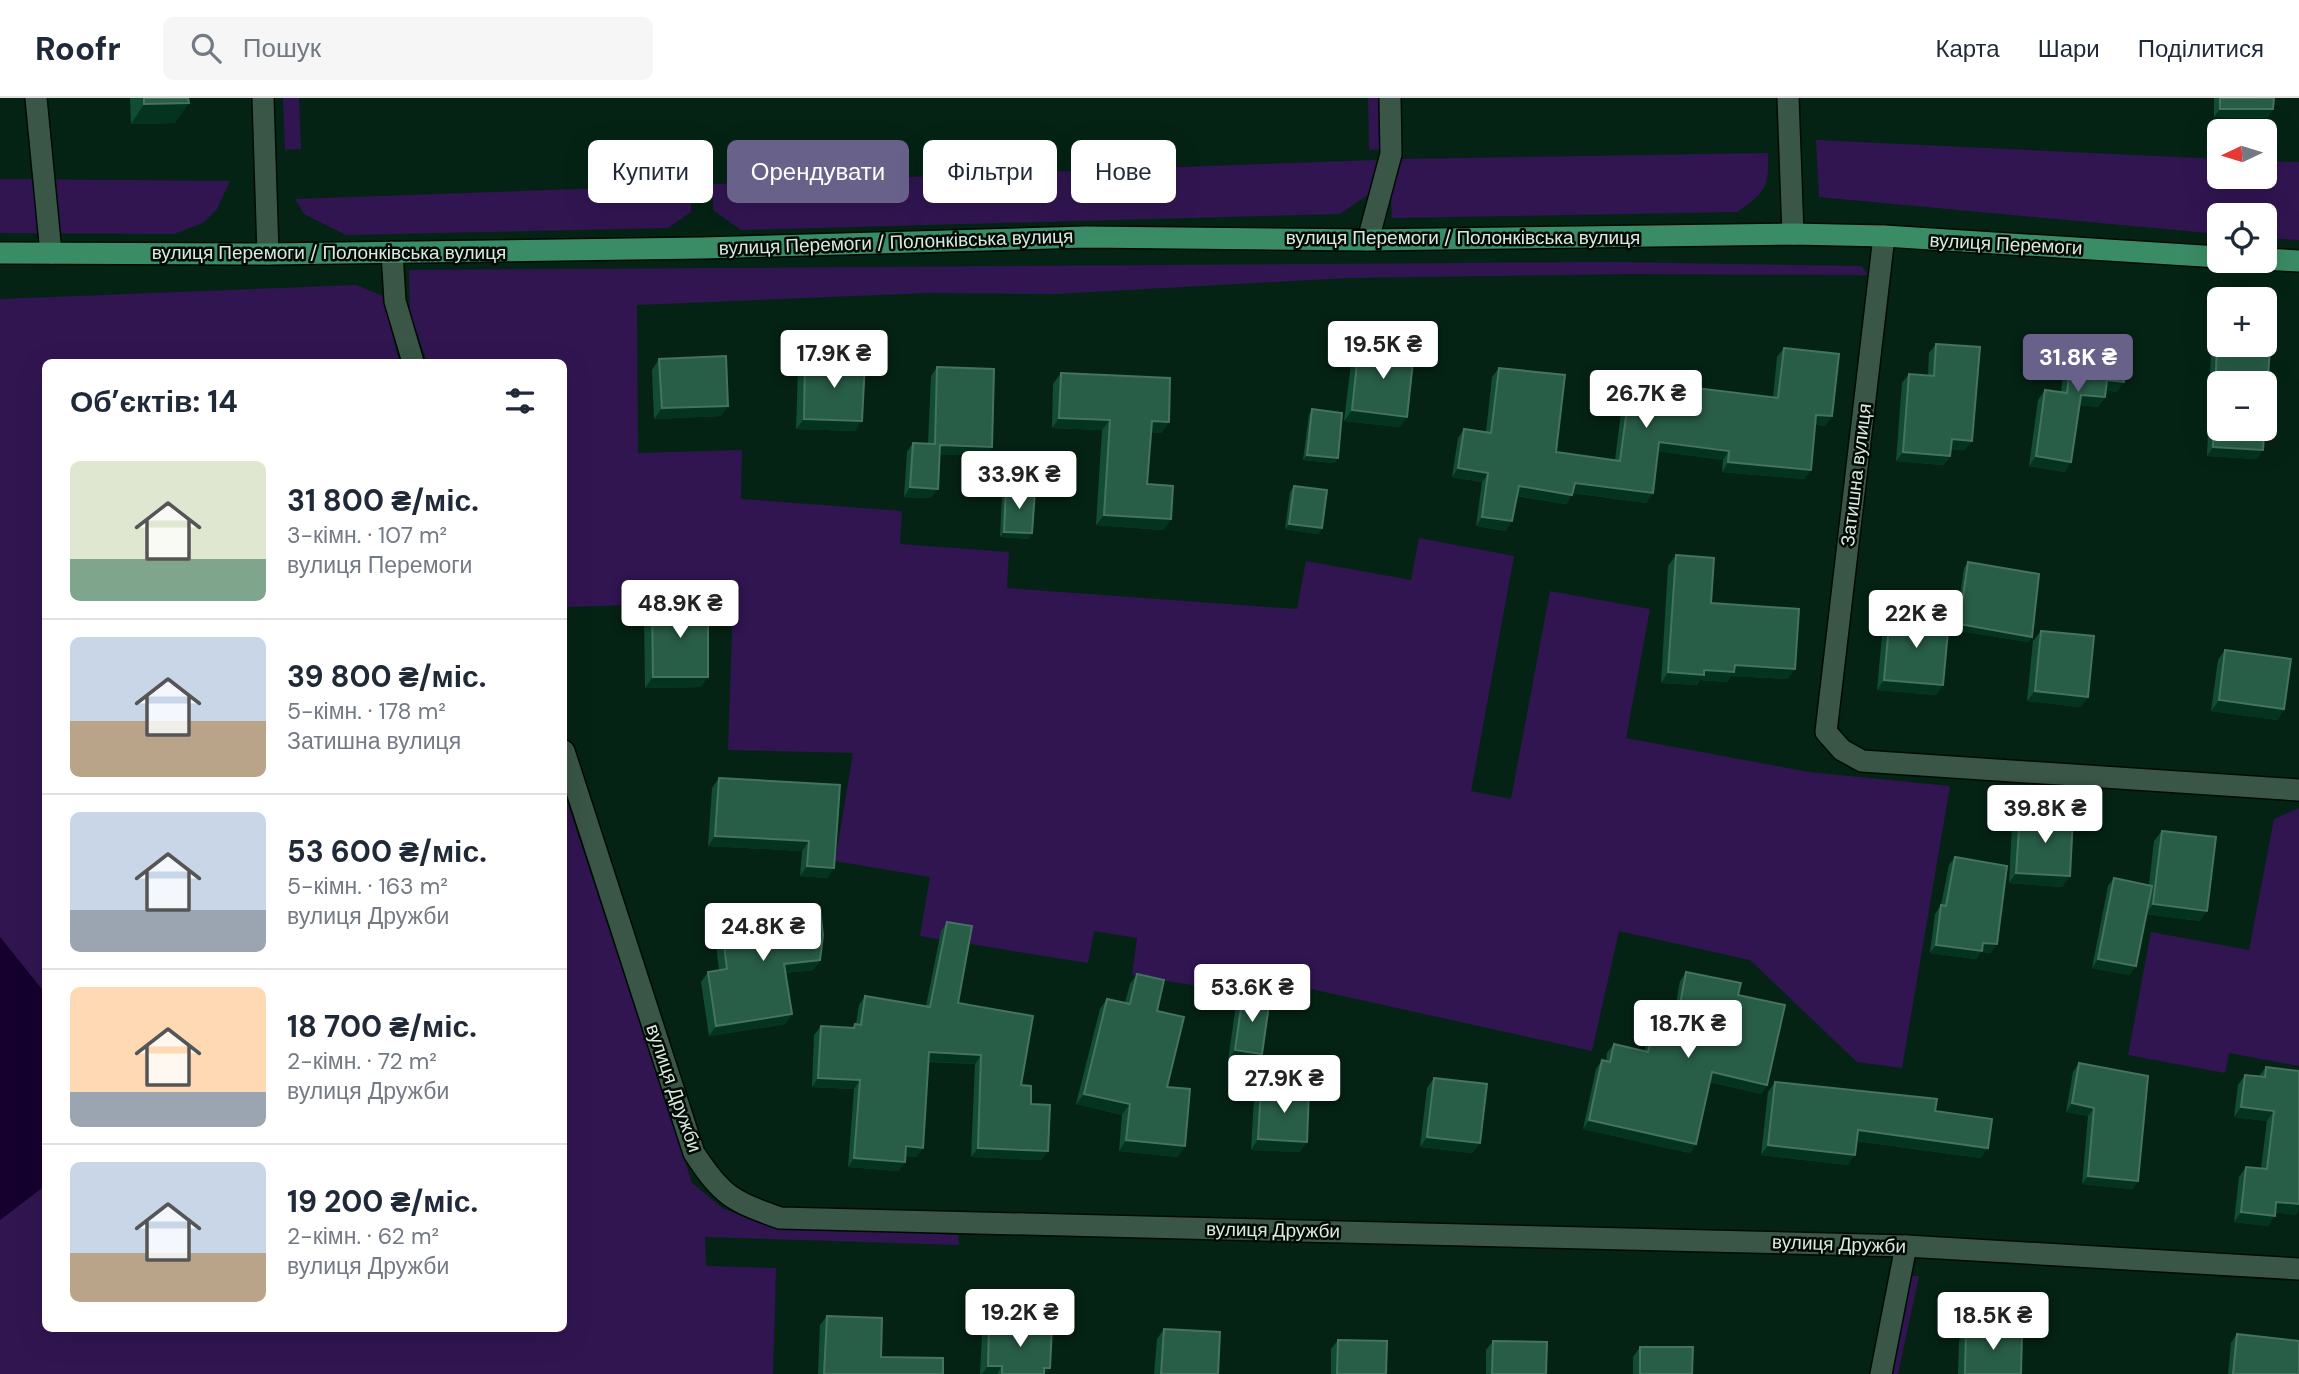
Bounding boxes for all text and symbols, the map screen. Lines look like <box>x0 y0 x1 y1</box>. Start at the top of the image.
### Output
search box <box>163 17 653 80</box>
text: Roofr <box>35 27 121 70</box>
icon: search <box>187 29 225 67</box>
text: Пошук <box>243 31 321 65</box>
text: Карта <box>1935 33 2000 64</box>
text: Шари <box>2038 33 2100 64</box>
text: Поділитися <box>2138 33 2264 64</box>
north arrow <box>2207 119 2277 189</box>
map controls <box>2207 119 2277 441</box>
chip: Купити <box>588 140 713 203</box>
chip: Орендувати <box>727 140 909 203</box>
chip: Фільтри <box>923 140 1057 203</box>
chip: Нове <box>1071 140 1176 203</box>
button: locate <box>2207 203 2277 273</box>
street label: вулиця Перемоги / Полонківська вулиця <box>718 223 1074 261</box>
street label: вулиця Перемоги / Полонківська вулиця <box>1286 225 1640 250</box>
street label: вулиця Перемоги <box>1929 228 2083 260</box>
street label: вулиця Перемоги / Полонківська вулиця <box>152 240 506 265</box>
button: + <box>2207 287 2277 357</box>
pin: 19.5K ₴ <box>1318 322 1448 381</box>
text: 19.5K ₴ <box>1344 329 1422 359</box>
pin: 17.9K ₴ <box>769 330 899 390</box>
pin: 31.8K ₴ <box>2013 334 2143 394</box>
text: 17.9K ₴ <box>797 338 871 368</box>
text: 31.8K ₴ <box>2039 342 2117 372</box>
pin: 26.7K ₴ <box>1581 370 1711 430</box>
button: − <box>2207 371 2277 441</box>
text: 26.7K ₴ <box>1606 378 1686 408</box>
text: Об’єктів: 14 <box>70 382 238 421</box>
icon: filters <box>501 382 539 420</box>
street label: Затишна вулиця <box>1835 402 1877 548</box>
pin: 33.9K ₴ <box>954 452 1084 511</box>
text: 33.9K ₴ <box>977 459 1061 489</box>
text: 31 800 ₴/міс. <box>287 481 479 520</box>
icon: home <box>126 489 210 573</box>
text: 3-кімн. · 107 m² <box>287 520 447 550</box>
text: вулиця Перемоги <box>287 550 472 580</box>
pin: 48.9K ₴ <box>615 580 745 640</box>
text: 48.9K ₴ <box>638 588 723 618</box>
pin: 22K ₴ <box>1867 590 1965 650</box>
text: 22K ₴ <box>1885 598 1947 628</box>
text: 39 800 ₴/міс. <box>287 657 486 696</box>
icon: home <box>126 665 210 749</box>
text: 5-кімн. · 178 m² <box>287 696 446 726</box>
text: Затишна вулиця <box>287 726 461 756</box>
pin: 39.8K ₴ <box>1980 786 2110 845</box>
text: 39.8K ₴ <box>2003 793 2087 823</box>
text: 53 600 ₴/міс. <box>287 832 487 871</box>
icon: home <box>126 840 210 924</box>
text: 5-кімн. · 163 m² <box>287 871 448 901</box>
text: вулиця Дружби <box>287 901 449 931</box>
pin: 24.8K ₴ <box>698 904 828 963</box>
text: 24.8K ₴ <box>721 911 805 941</box>
pin: 53.6K ₴ <box>1187 964 1317 1024</box>
text: 53.6K ₴ <box>1210 972 1294 1002</box>
pin: 18.7K ₴ <box>1623 1000 1753 1060</box>
text: 18 700 ₴/міс. <box>287 1007 477 1046</box>
text: 18.7K ₴ <box>1650 1008 1726 1038</box>
icon: home <box>126 1015 210 1099</box>
street label: вулиця Дружби <box>640 1021 708 1155</box>
text: 2-кімн. · 72 m² <box>287 1046 437 1076</box>
pin: 27.9K ₴ <box>1219 1056 1349 1115</box>
text: 27.9K ₴ <box>1244 1063 1324 1093</box>
text: вулиця Дружби <box>287 1076 449 1106</box>
text: 19 200 ₴/міс. <box>287 1182 478 1221</box>
icon: home <box>126 1190 210 1274</box>
street label: вулиця Дружби <box>1206 1216 1340 1244</box>
text: 2-кімн. · 62 m² <box>287 1221 439 1251</box>
street label: вулиця Дружби <box>1772 1229 1906 1259</box>
text: вулиця Дружби <box>287 1251 449 1281</box>
pin: 19.2K ₴ <box>955 1290 1085 1349</box>
pin: 18.5K ₴ <box>1928 1292 2058 1352</box>
text: 19.2K ₴ <box>981 1297 1059 1327</box>
text: 18.5K ₴ <box>1954 1300 2032 1330</box>

